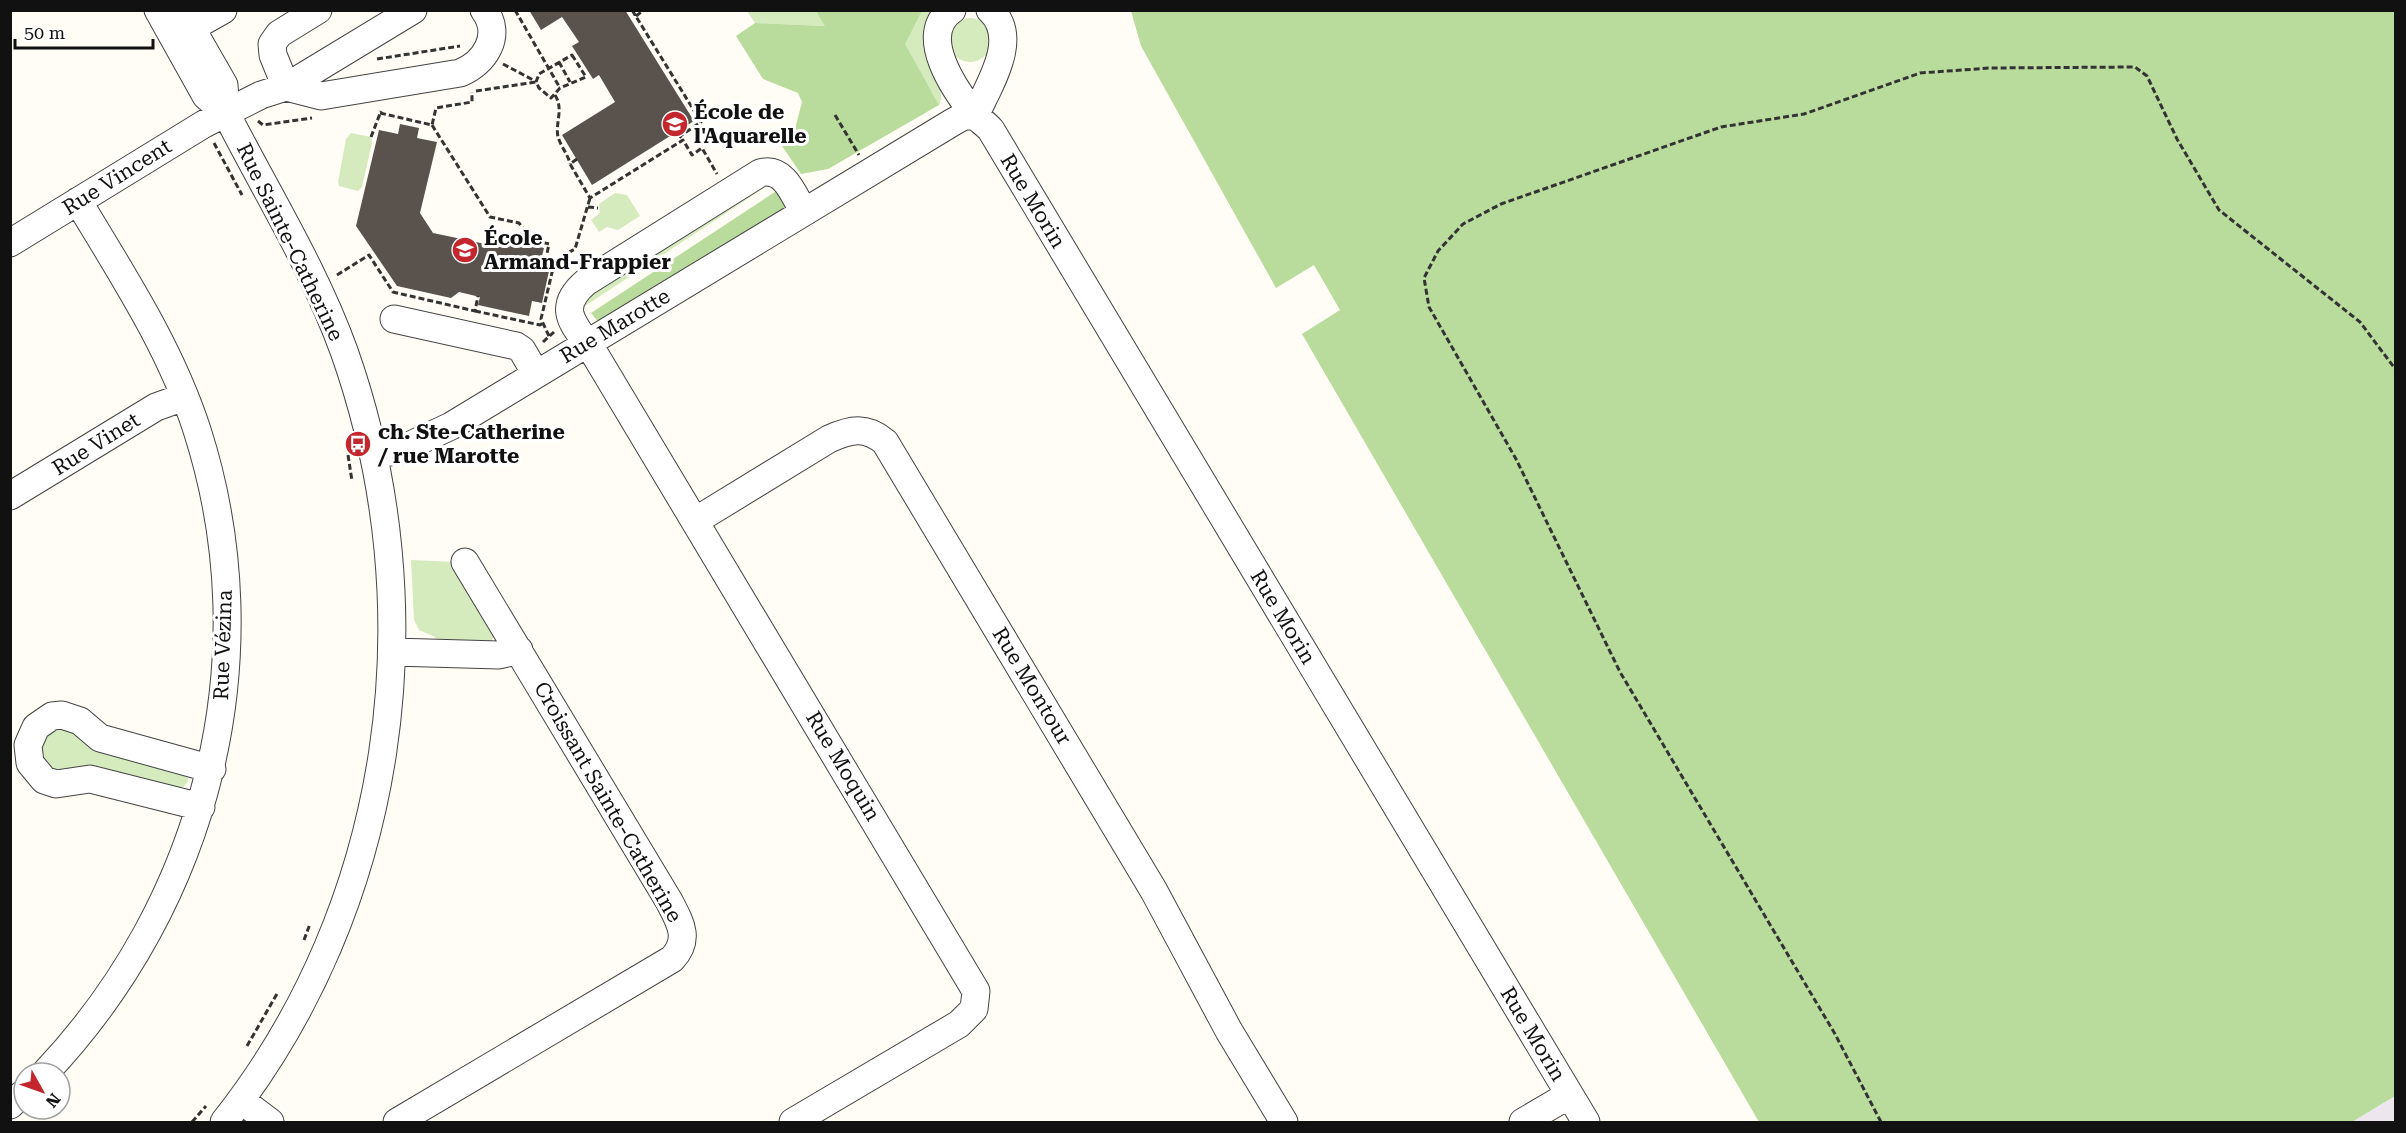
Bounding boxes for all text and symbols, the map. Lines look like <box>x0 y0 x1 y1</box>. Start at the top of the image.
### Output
scale bar <box>15 12 153 50</box>
text: 50 m <box>24 22 65 43</box>
place label: École de l'Aquarelle <box>694 99 807 148</box>
school or university icon: École de l'Aquarelle <box>660 109 690 139</box>
street label: Rue Vincent <box>58 134 176 220</box>
street label: Rue Sainte-Catherine <box>232 139 348 345</box>
street label: Rue Morin <box>995 150 1071 253</box>
place label: École Armand-Frappier <box>484 225 671 274</box>
school or university icon: École Armand-Frappier <box>450 235 480 265</box>
street label: Rue Marotte <box>556 284 674 368</box>
street label: Rue Vinet <box>48 408 144 480</box>
place label: ch. Ste-Catherine / rue Marotte <box>377 420 565 468</box>
bus stop icon: ch. Ste-Catherine / rue Marotte <box>343 429 373 459</box>
street label: Rue Morin <box>1245 566 1321 669</box>
street label: Rue Vézina <box>209 589 237 701</box>
street label: Rue Montour <box>988 623 1077 749</box>
street label: Croissant Sainte-Catherine <box>529 677 687 927</box>
street label: Rue Moquin <box>801 707 885 826</box>
street label: Rue Morin <box>1495 983 1571 1086</box>
north arrow <box>12 1061 72 1121</box>
text: N <box>42 1089 64 1111</box>

